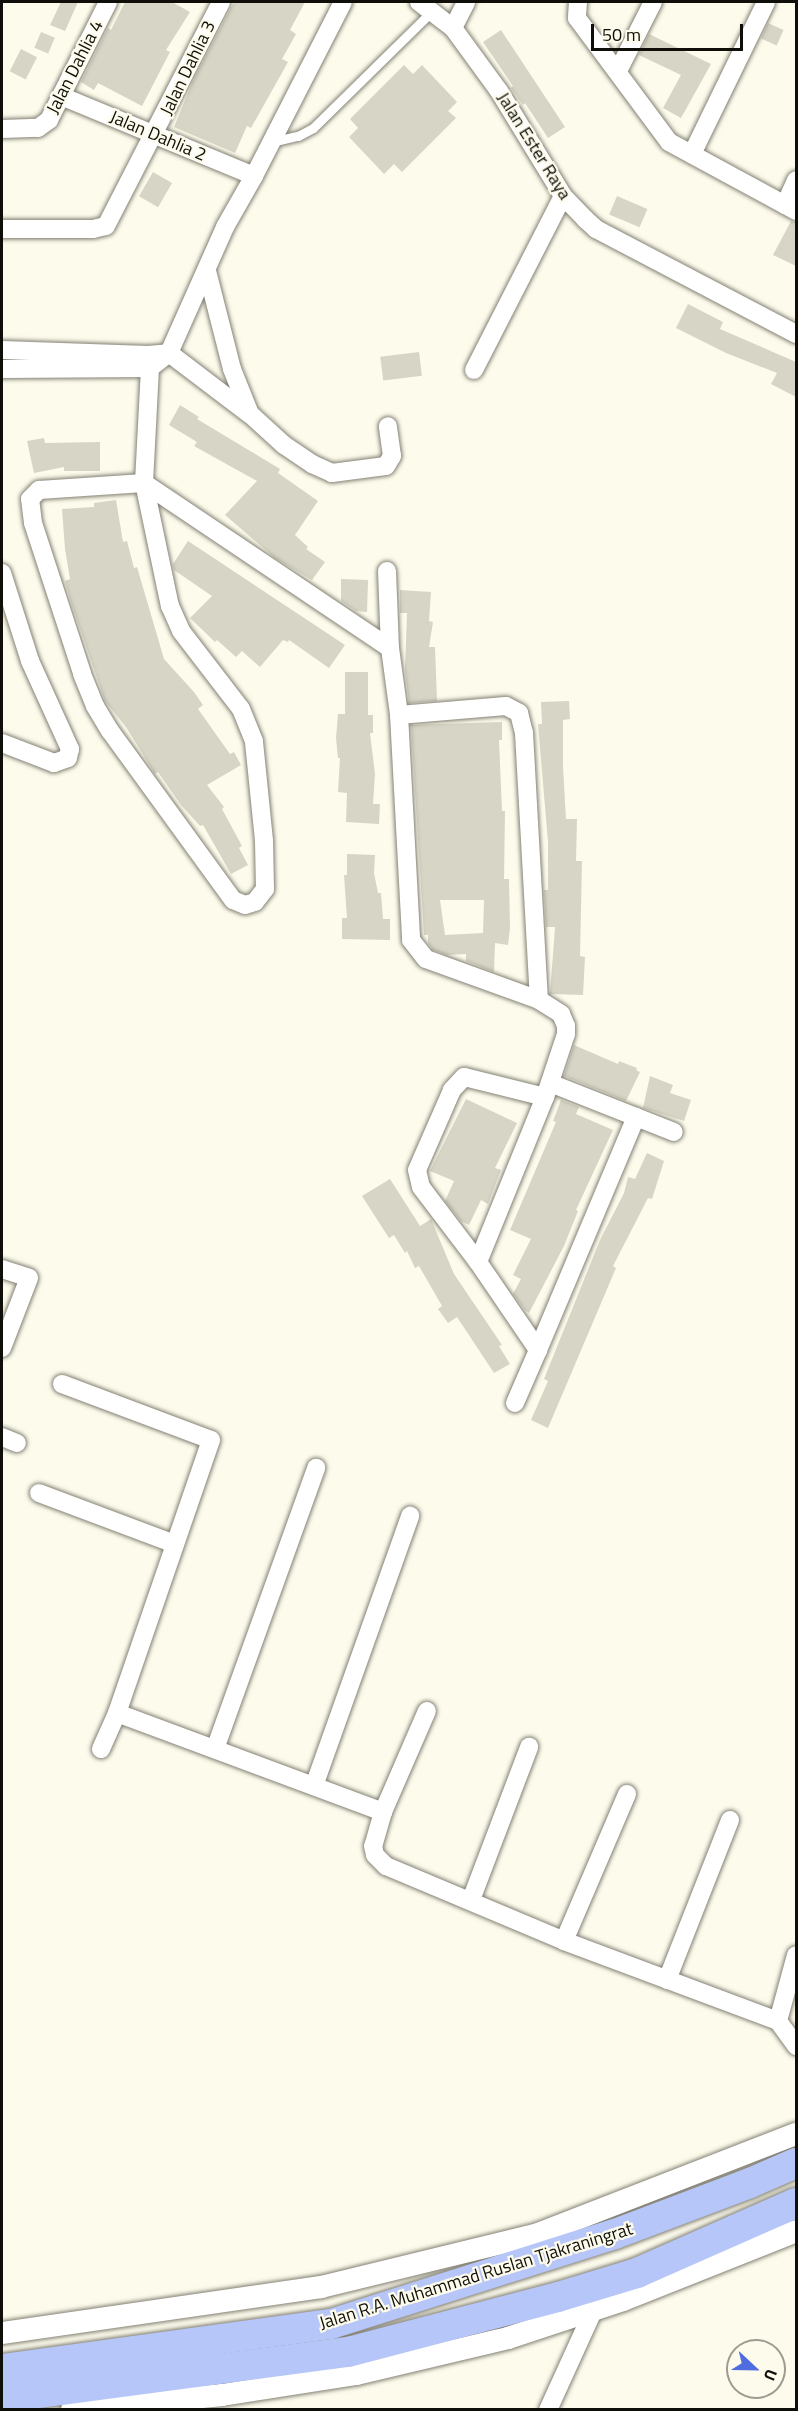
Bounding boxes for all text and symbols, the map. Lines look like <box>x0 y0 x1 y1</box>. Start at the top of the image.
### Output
scale bar <box>594 12 746 50</box>
street label: Jalan Dahlia 4 <box>42 16 108 118</box>
street label: Jalan Dahlia 3 <box>156 17 220 119</box>
text: 50 m <box>602 21 641 48</box>
street label: Jalan Ester Raya <box>492 88 576 204</box>
street label: Jalan Dahlia 2 <box>107 106 209 166</box>
street label: Jalan R.A. Muhammad Ruslan Tjakraningrat <box>317 2218 635 2334</box>
north arrow <box>726 2339 786 2399</box>
text: U <box>758 2366 784 2384</box>

